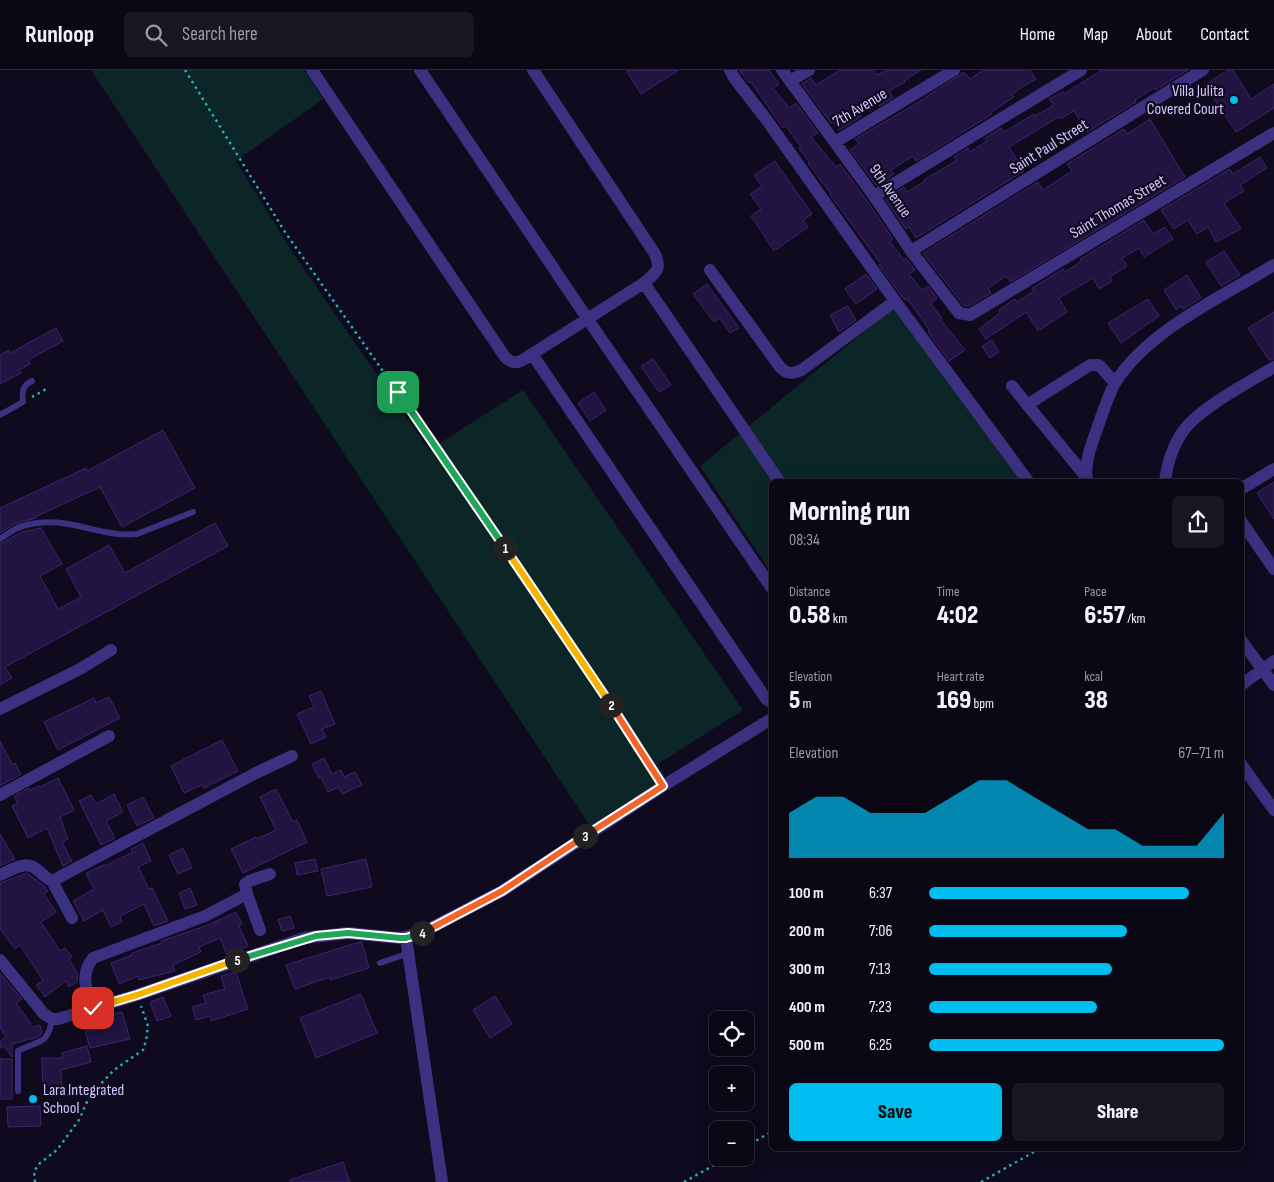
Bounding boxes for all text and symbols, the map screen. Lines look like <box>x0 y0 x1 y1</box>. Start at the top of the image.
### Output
search box <box>124 12 474 57</box>
text: Runloop <box>25 20 94 49</box>
icon: search <box>142 21 170 49</box>
text: Search here <box>182 23 258 46</box>
text: Home <box>1020 24 1055 45</box>
text: Map <box>1083 24 1108 45</box>
text: About <box>1136 24 1172 45</box>
text: Contact <box>1200 24 1249 45</box>
place label: Villa Julita Covered Court <box>1147 82 1224 119</box>
street label: 7th Avenue <box>829 84 891 132</box>
marker: Villa Julita Covered Court <box>1228 94 1240 106</box>
street label: Saint Paul Street <box>1006 115 1092 179</box>
street label: 9th Avenue <box>865 161 915 221</box>
street label: Saint Thomas Street <box>1067 171 1170 243</box>
pin <box>377 371 419 413</box>
icon: arrive <box>384 378 412 406</box>
text: Morning run <box>789 495 910 528</box>
button: share <box>1172 496 1224 548</box>
text: 08:34 <box>789 531 820 550</box>
pin: 1 <box>492 536 518 560</box>
text: 1 <box>503 540 508 557</box>
text: Distance <box>789 583 830 600</box>
text: Time <box>937 583 960 600</box>
text: Pace <box>1084 583 1107 600</box>
text: 0.58 <box>789 600 831 631</box>
text: 4:02 <box>937 600 978 631</box>
text: 6:57 <box>1084 600 1125 631</box>
text: km <box>831 610 847 627</box>
text: /km <box>1125 610 1146 627</box>
text: Elevation <box>789 668 832 685</box>
text: Heart rate <box>937 668 984 685</box>
text: kcal <box>1084 668 1103 685</box>
text: 5 <box>789 685 800 716</box>
text: 169 <box>937 685 971 716</box>
text: 38 <box>1084 685 1108 716</box>
pin: 2 <box>598 692 624 718</box>
text: m <box>800 695 812 712</box>
text: bpm <box>971 695 994 712</box>
text: 2 <box>608 697 615 714</box>
text: Elevation <box>789 744 838 763</box>
text: 67–71 m <box>1178 744 1224 763</box>
pin: 3 <box>572 824 598 848</box>
text: 3 <box>582 828 589 845</box>
text: 100 m <box>789 884 824 903</box>
text: 6:37 <box>869 884 892 903</box>
pin: 4 <box>410 920 434 946</box>
text: 200 m <box>789 922 824 941</box>
text: 7:06 <box>869 922 892 941</box>
text: 4 <box>419 925 426 942</box>
pin: 5 <box>224 948 250 972</box>
text: 5 <box>234 952 241 969</box>
text: 300 m <box>789 960 825 979</box>
text: 7:13 <box>869 960 891 979</box>
pin <box>72 987 114 1029</box>
icon: check <box>79 994 107 1022</box>
text: 400 m <box>789 998 825 1017</box>
text: 7:23 <box>869 998 892 1017</box>
map controls <box>709 1011 754 1166</box>
button: locate <box>709 1011 754 1056</box>
text: 500 m <box>789 1036 824 1055</box>
text: 6:25 <box>869 1036 892 1055</box>
button: + <box>709 1066 754 1111</box>
place label: Lara Integrated School <box>43 1081 124 1118</box>
button: Save <box>789 1083 1002 1141</box>
button: Share <box>1012 1083 1224 1141</box>
marker: Lara Integrated School <box>27 1093 39 1105</box>
button: − <box>709 1121 754 1166</box>

